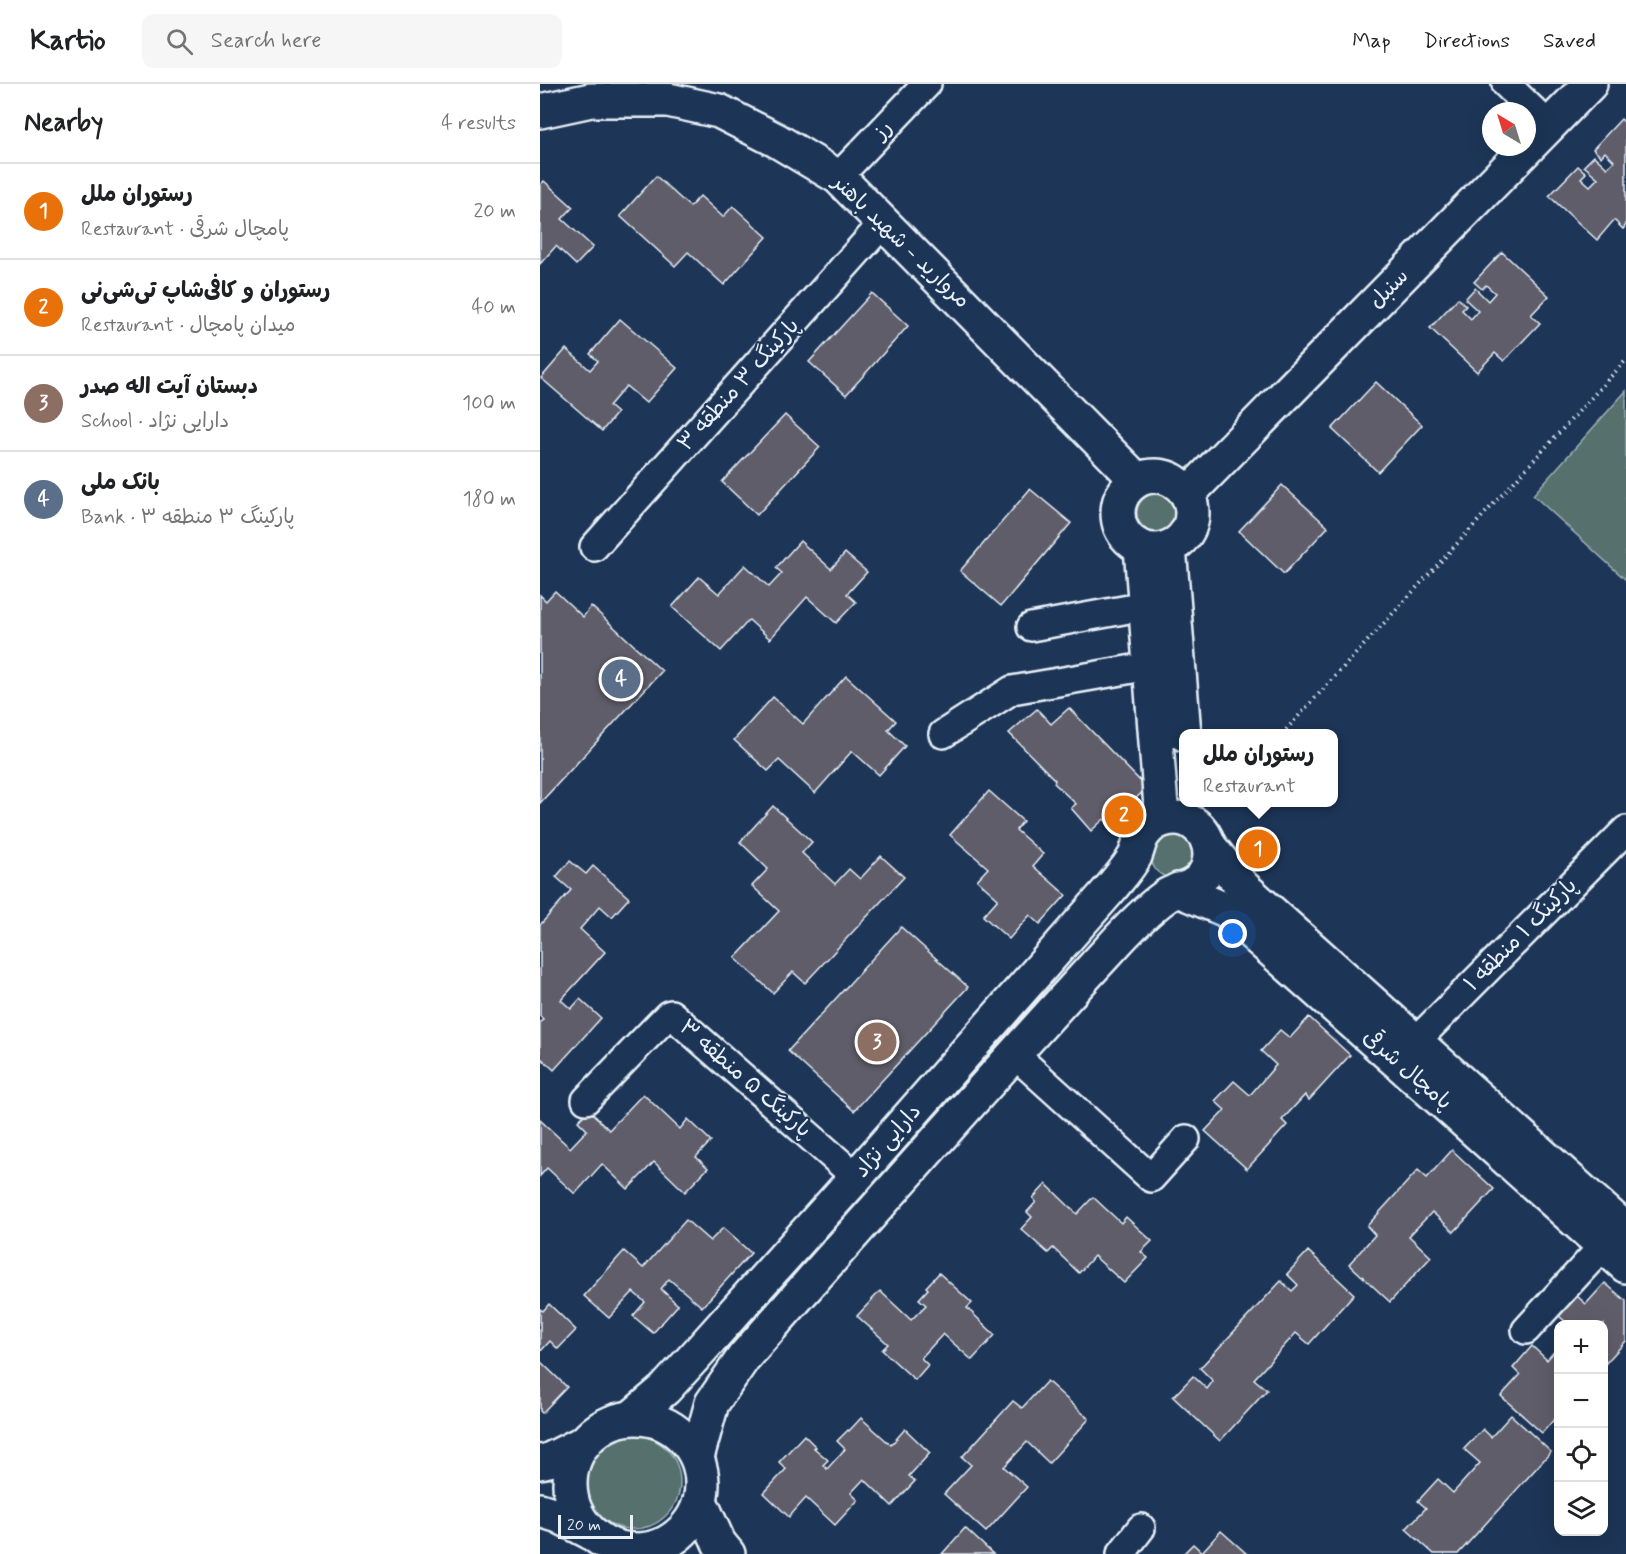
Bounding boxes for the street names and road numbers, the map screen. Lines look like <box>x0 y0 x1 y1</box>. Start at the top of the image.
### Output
street label: رز <box>866 114 899 147</box>
street label: مروارید - شهید باهنر <box>825 168 976 315</box>
street label: سنبل <box>1363 263 1415 315</box>
street label: پارکینگ ۳ منطقه ۳ <box>672 313 806 457</box>
street label: پارکینگ ۱ منطقه ۱ <box>1458 872 1584 998</box>
street label: پارکینگ ۵ منطقه ۳ <box>673 1014 817 1144</box>
street label: پامچال شرقی <box>1356 1023 1458 1117</box>
street label: دارایی نژاد <box>848 1098 928 1184</box>

